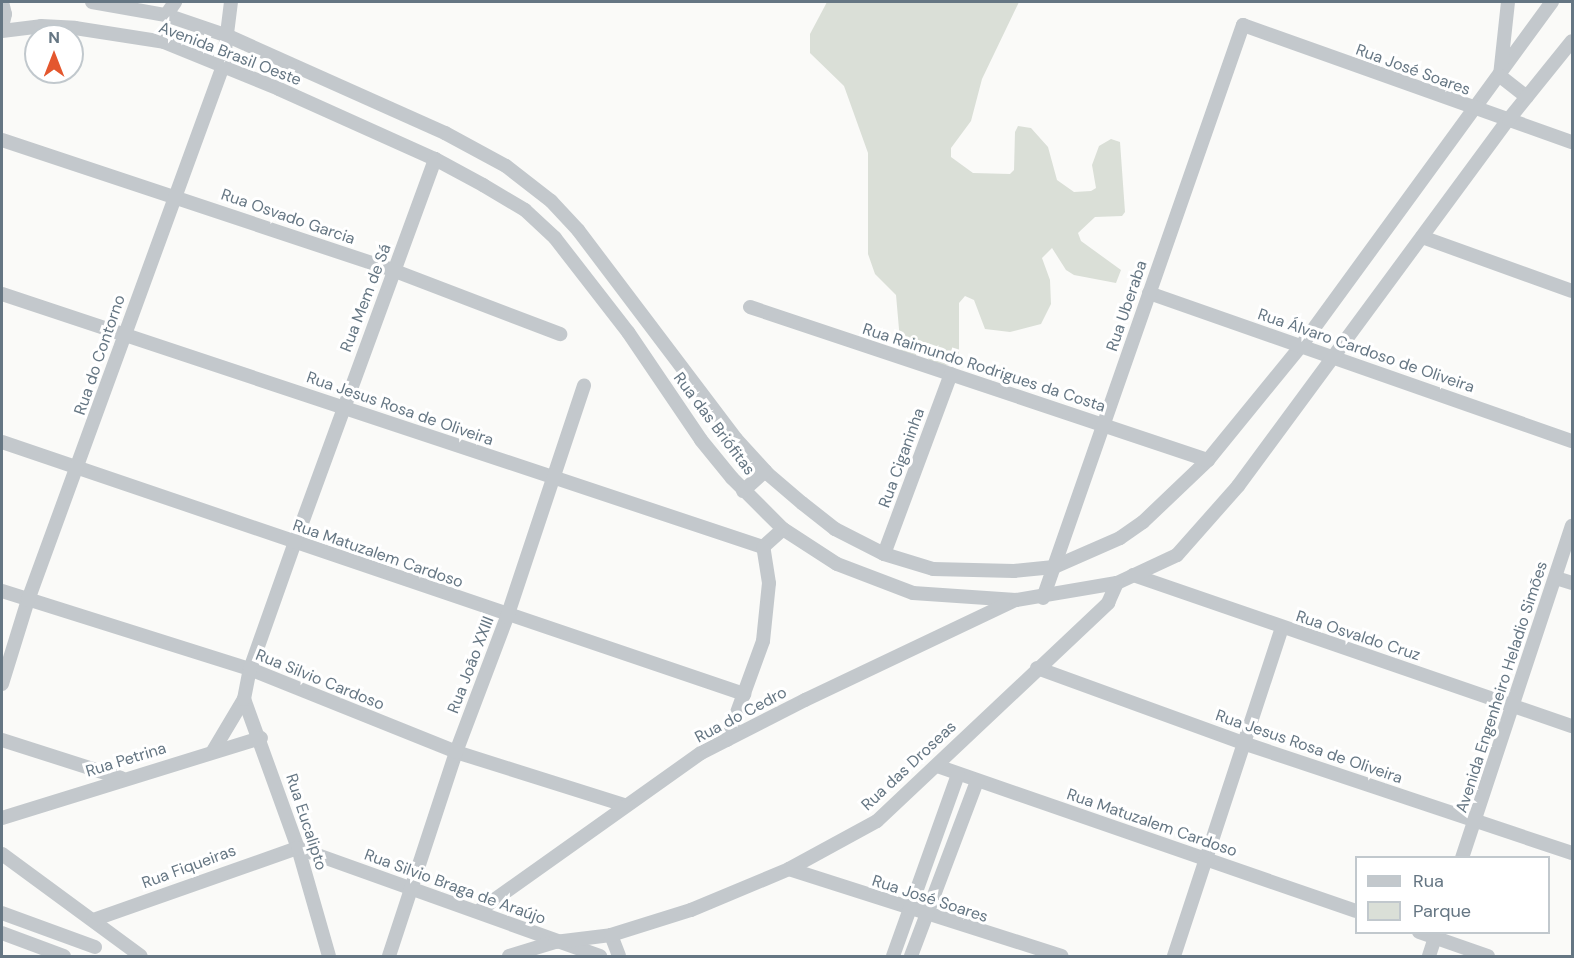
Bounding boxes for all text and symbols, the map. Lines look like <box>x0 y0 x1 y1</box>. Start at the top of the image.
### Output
street label: Avenida Brasil Oeste <box>156 18 304 90</box>
north arrow <box>24 24 84 84</box>
text: N <box>48 27 60 48</box>
street label: Rua José Soares <box>1353 40 1473 100</box>
street label: Rua Osvado Garcia <box>219 185 357 249</box>
street label: Rua Mem de Sá <box>337 241 395 355</box>
street label: Rua Uberaba <box>1103 258 1151 354</box>
street label: Rua do Contorno <box>70 292 130 418</box>
street label: Rua Álvaro Cardoso de Oliveira <box>1255 305 1477 397</box>
street label: Rua Raimundo Rodrigues da Costa <box>860 320 1108 416</box>
street label: Rua Jesus Rosa de Oliveira <box>304 368 496 450</box>
street label: Rua das Briófitas <box>669 369 759 479</box>
street label: Rua Ciganinha <box>875 406 929 510</box>
street label: Rua Matuzalem Cardoso <box>290 516 466 592</box>
street label: Avenida Engenheiro Heladio Simões <box>1452 559 1552 815</box>
street label: Rua Osvaldo Cruz <box>1293 607 1423 665</box>
street label: Rua João XXIII <box>444 614 498 716</box>
street label: Rua Silvio Cardoso <box>253 645 387 715</box>
street label: Rua do Cedro <box>692 683 790 747</box>
street label: Rua Jesus Rosa de Oliveira <box>1213 706 1405 788</box>
street label: Rua das Droseas <box>858 717 960 815</box>
street label: Rua Petrina <box>83 739 169 781</box>
street label: Rua Eucalipto <box>281 771 331 873</box>
street label: Rua Matuzalem Cardoso <box>1064 785 1240 861</box>
street label: Rua Fiqueiras <box>139 841 239 893</box>
street label: Rua Silvio Braga de Araújo <box>362 845 548 929</box>
legend <box>1355 856 1550 934</box>
text: Rua <box>1413 869 1444 893</box>
street label: Rua José Soares <box>870 871 990 927</box>
text: Parque <box>1413 899 1471 923</box>

